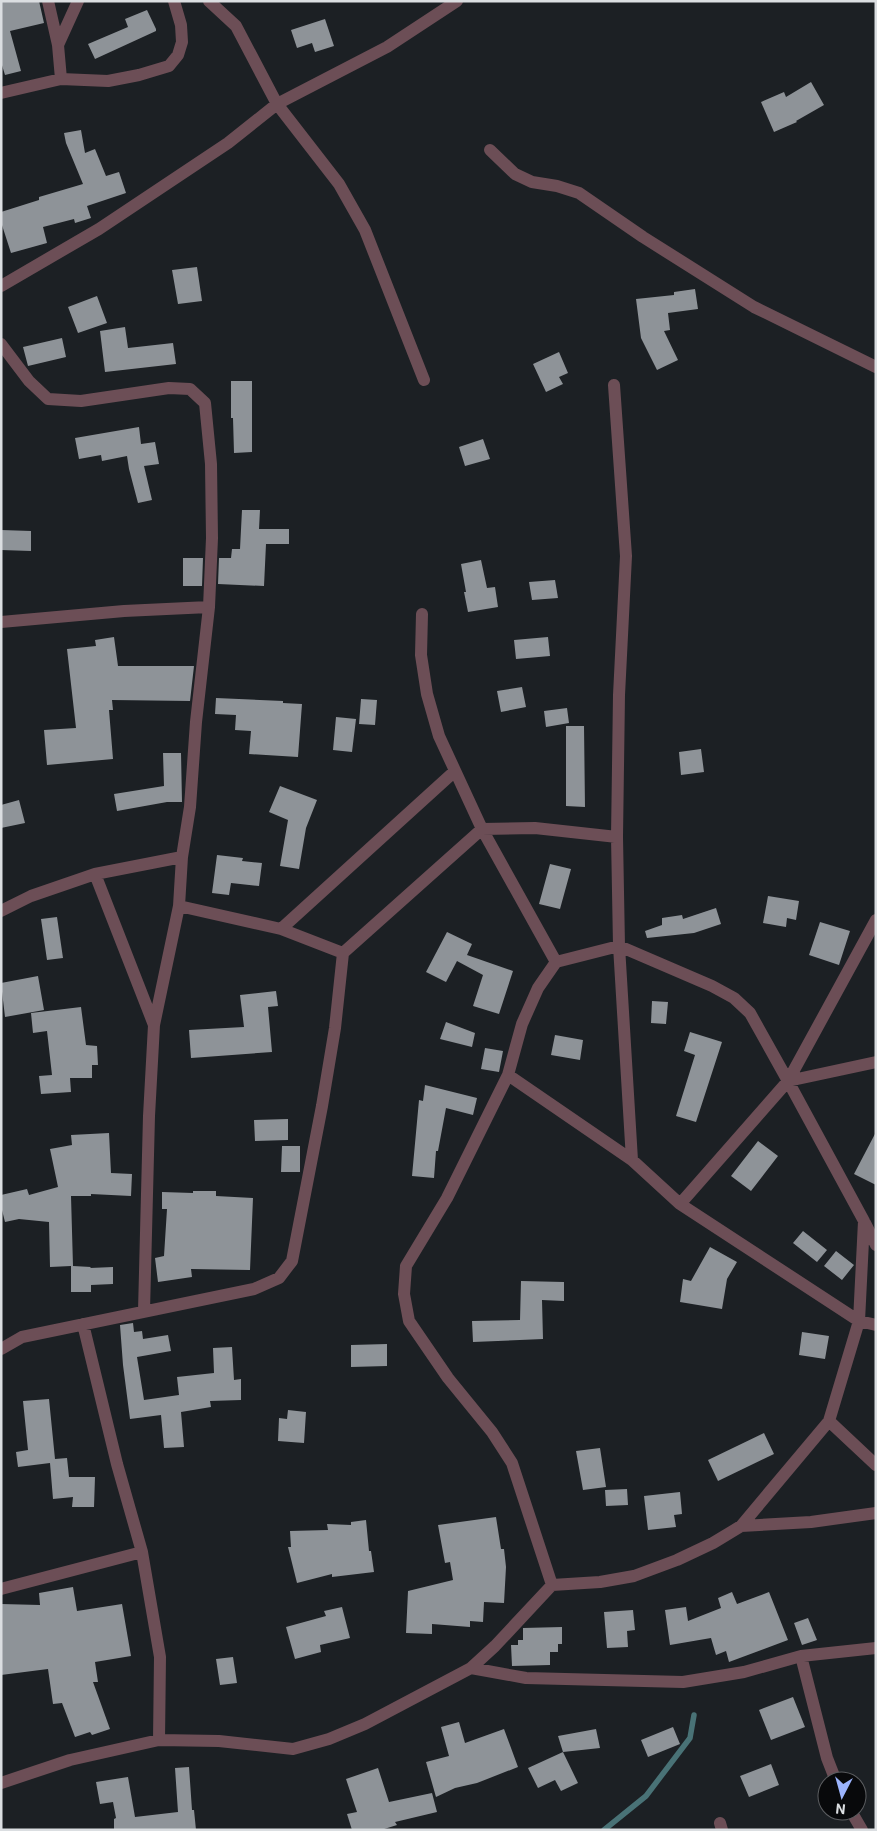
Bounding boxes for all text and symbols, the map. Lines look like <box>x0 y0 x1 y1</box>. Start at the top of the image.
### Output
north arrow <box>817 1771 867 1821</box>
text: N <box>835 1800 846 1817</box>

